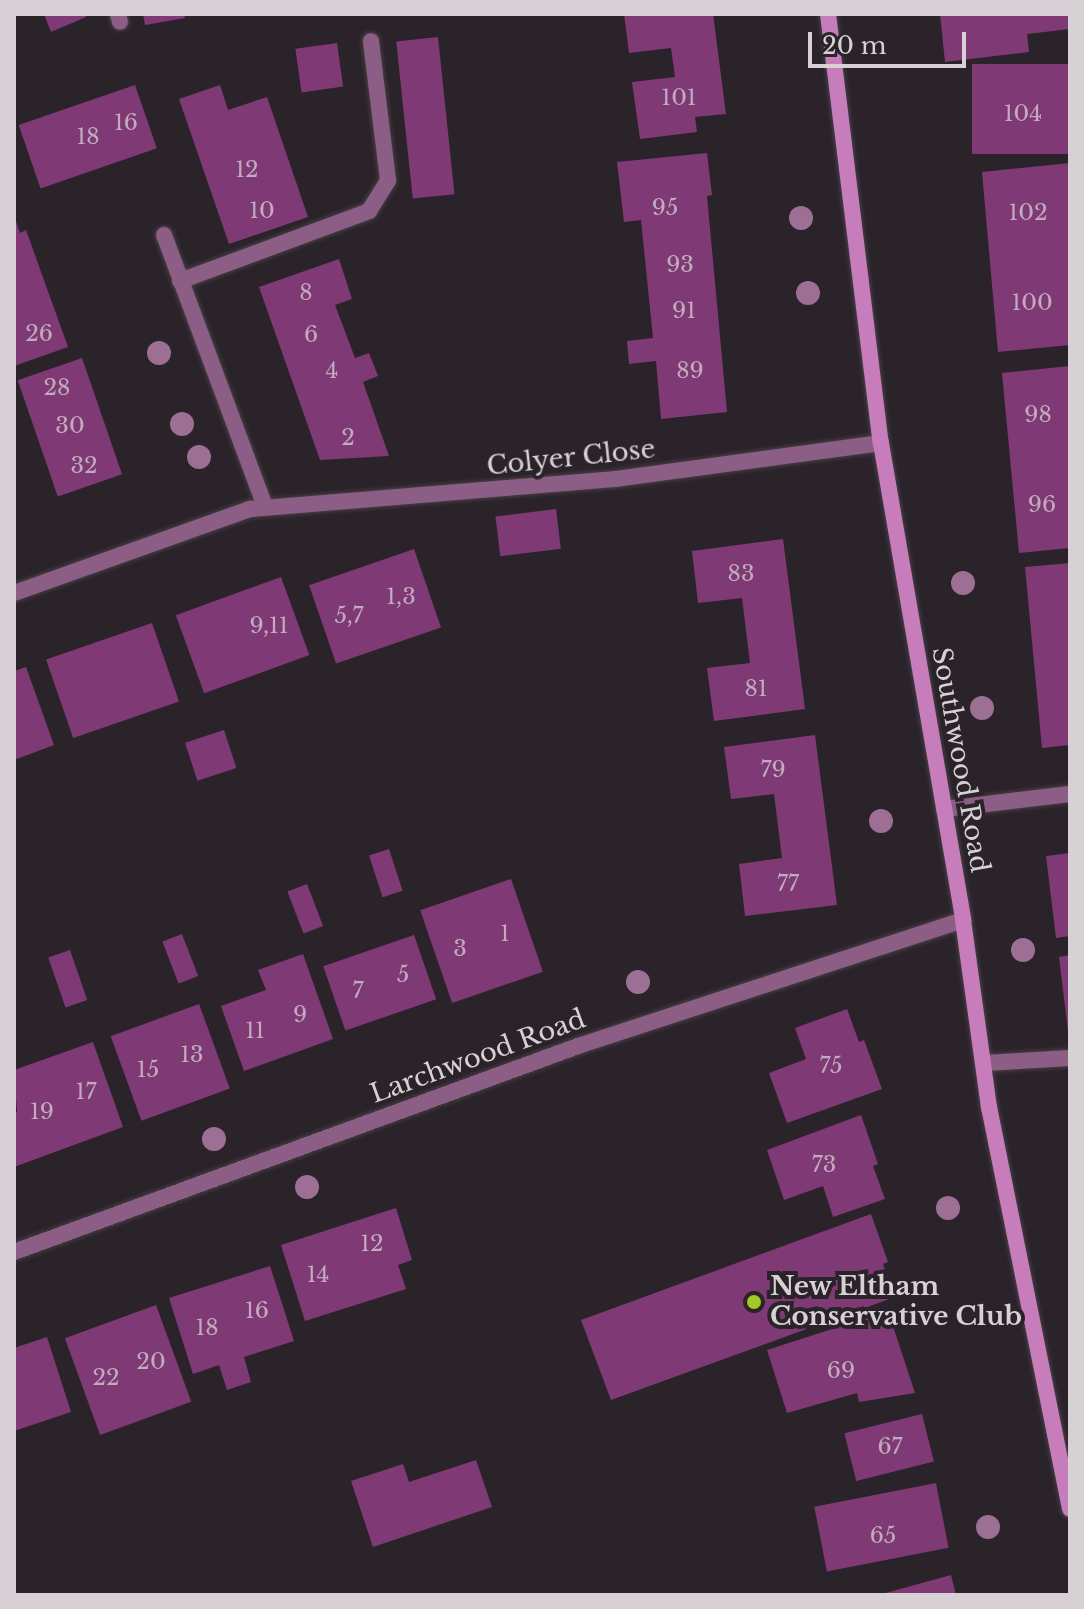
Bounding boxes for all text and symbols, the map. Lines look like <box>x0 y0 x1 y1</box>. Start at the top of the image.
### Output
scale bar <box>812 16 970 66</box>
text: 20 m <box>822 31 887 60</box>
house number: 101 <box>661 85 697 111</box>
house number: 104 <box>1004 101 1042 127</box>
house number: 16 <box>114 110 138 136</box>
house number: 18 <box>76 124 100 150</box>
house number: 12 <box>235 157 259 183</box>
house number: 95 <box>652 195 678 221</box>
house number: 10 <box>249 198 275 224</box>
house number: 102 <box>1008 200 1048 226</box>
house number: 93 <box>666 252 694 278</box>
house number: 8 <box>299 280 313 306</box>
house number: 100 <box>1011 290 1053 316</box>
house number: 91 <box>672 298 696 324</box>
house number: 26 <box>25 321 53 347</box>
house number: 6 <box>304 322 318 348</box>
house number: 4 <box>326 358 338 384</box>
house number: 89 <box>676 358 704 384</box>
house number: 28 <box>44 375 70 401</box>
house number: 98 <box>1024 402 1052 428</box>
house number: 30 <box>55 413 85 439</box>
house number: 2 <box>341 425 355 451</box>
street label: Colyer Close <box>485 434 657 482</box>
house number: 32 <box>70 453 98 479</box>
house number: 96 <box>1028 492 1056 518</box>
house number: 83 <box>728 561 754 587</box>
house number: 1,3 <box>386 584 416 610</box>
house number: 5,7 <box>334 603 364 629</box>
house number: 9,11 <box>249 613 289 639</box>
street label: Southwood Road <box>925 645 995 875</box>
house number: 81 <box>744 676 768 702</box>
house number: 79 <box>760 757 786 783</box>
house number: 77 <box>777 871 799 897</box>
house number: 1 <box>500 921 510 947</box>
house number: 3 <box>453 936 467 962</box>
house number: 5 <box>397 962 409 988</box>
house number: 7 <box>352 978 364 1004</box>
house number: 9 <box>293 1002 307 1028</box>
street label: Larchwood Road <box>366 1004 590 1110</box>
house number: 11 <box>245 1018 265 1044</box>
house number: 13 <box>180 1042 204 1068</box>
house number: 75 <box>819 1053 843 1079</box>
house number: 15 <box>137 1057 159 1083</box>
house number: 17 <box>76 1079 96 1105</box>
house number: 19 <box>30 1099 54 1125</box>
house number: 73 <box>812 1152 836 1178</box>
house number: 12 <box>360 1231 384 1257</box>
house number: 14 <box>307 1262 329 1288</box>
place label: New Eltham Conservative Club <box>770 1271 1022 1332</box>
marker: New Eltham Conservative Club <box>745 1293 763 1311</box>
house number: 16 <box>245 1298 269 1324</box>
house number: 18 <box>195 1315 219 1341</box>
house number: 20 <box>136 1349 166 1375</box>
house number: 69 <box>827 1358 855 1384</box>
house number: 22 <box>92 1365 120 1391</box>
house number: 67 <box>877 1434 903 1460</box>
house number: 65 <box>870 1523 896 1549</box>

